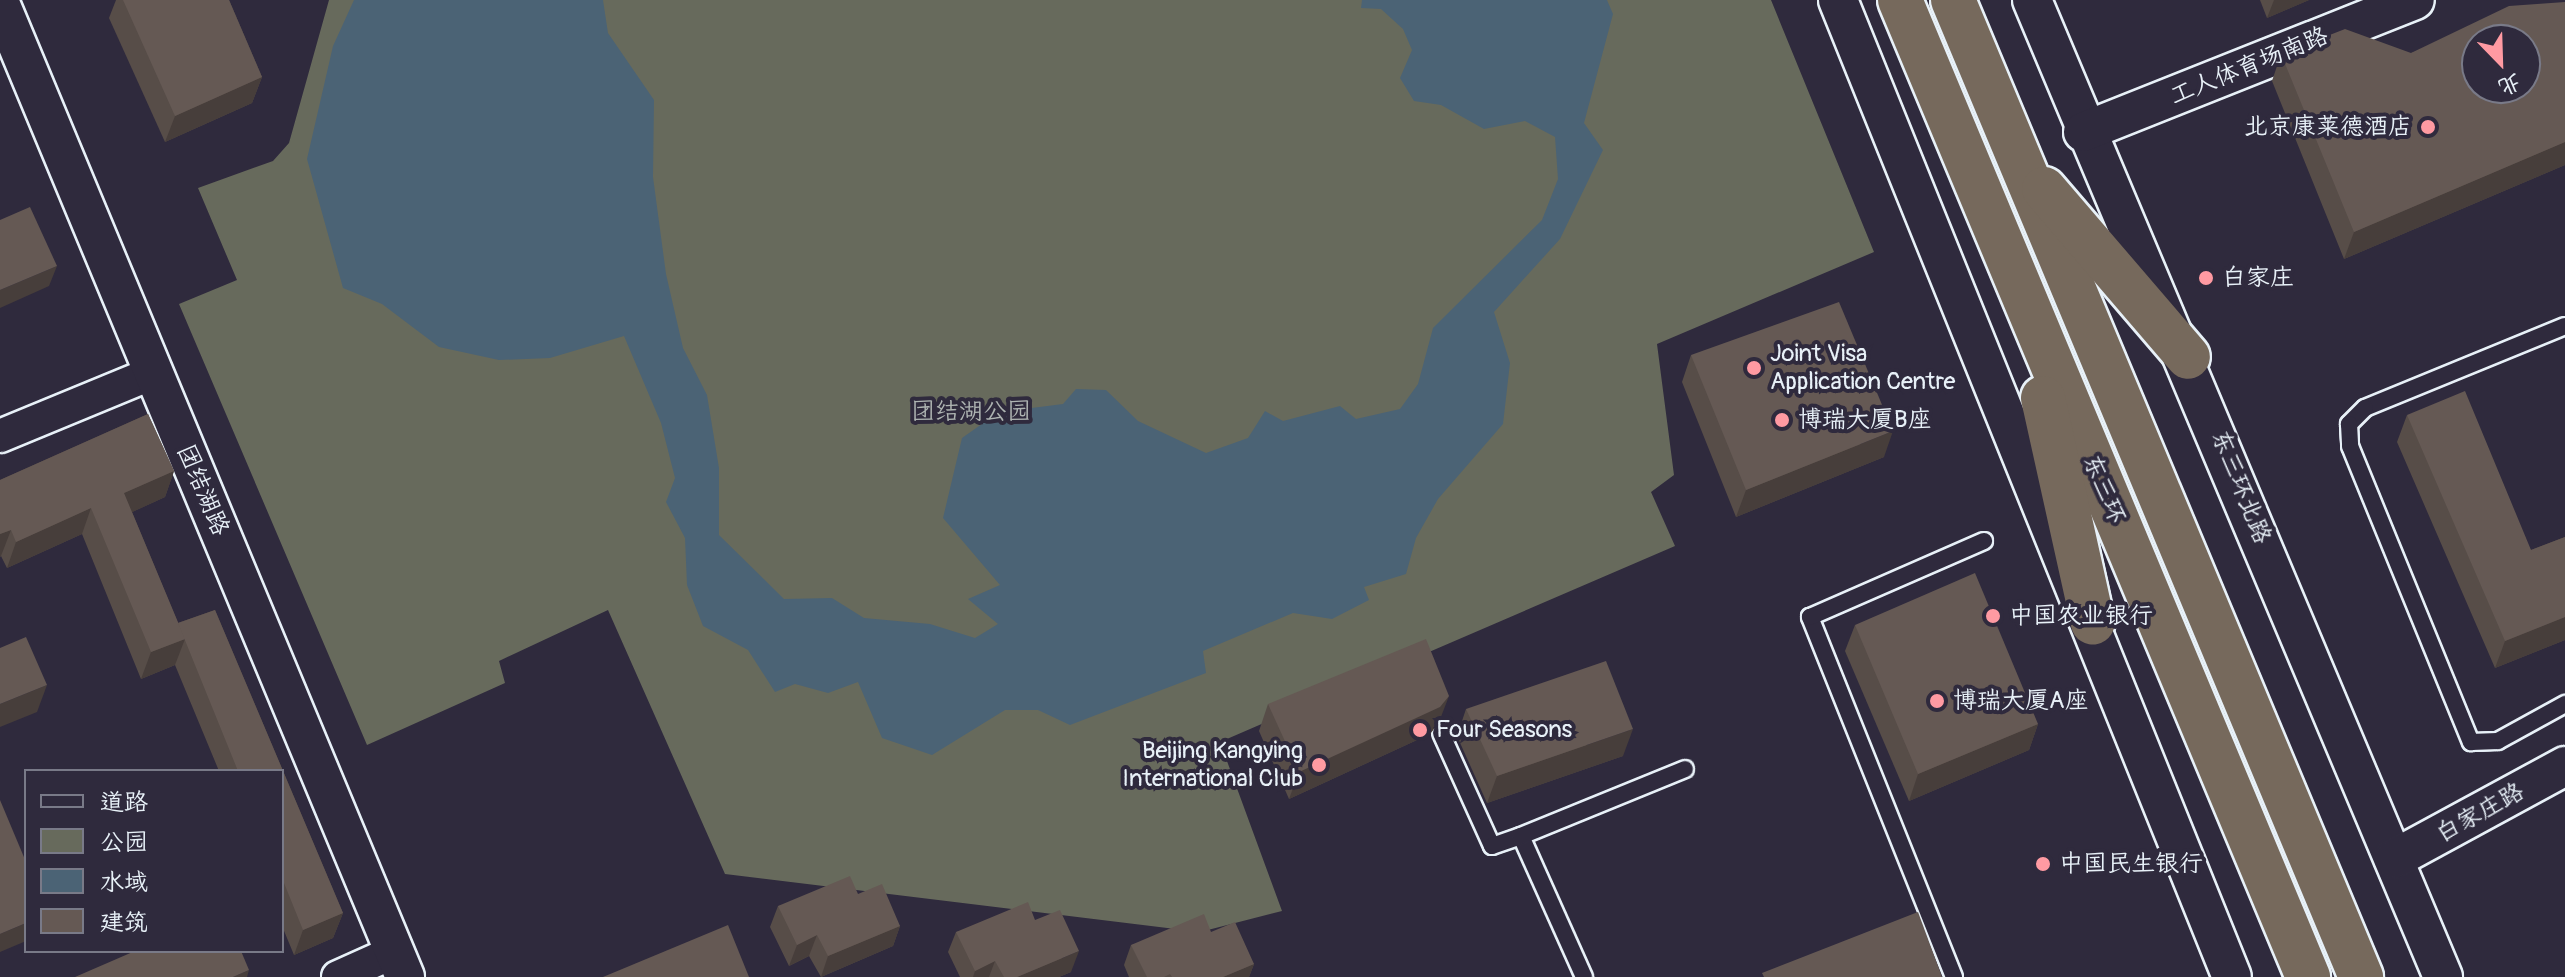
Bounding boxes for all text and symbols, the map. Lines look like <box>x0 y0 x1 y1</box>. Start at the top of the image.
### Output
street label: 工人体育场南路 <box>2166 21 2332 111</box>
north arrow <box>2461 24 2541 104</box>
text: 北 <box>2494 67 2525 101</box>
place label: 北京康莱德酒店 <box>2244 113 2412 141</box>
marker: 北京康莱德酒店 <box>2419 118 2437 136</box>
place label: 白家庄 <box>2222 264 2294 292</box>
marker: 白家庄 <box>2197 269 2215 287</box>
place label: Joint Visa Application Centre <box>1770 340 1955 396</box>
marker: Joint Visa Application Centre <box>1745 359 1763 377</box>
park label: 团结湖公园 <box>911 398 1031 426</box>
place label: 博瑞大厦B座 <box>1798 406 1932 434</box>
marker: 博瑞大厦B座 <box>1773 411 1791 429</box>
street label: 东三环北路 <box>2205 426 2277 548</box>
street label: 团结湖路 <box>171 440 235 540</box>
street label: 东三环 <box>2077 450 2131 528</box>
place label: 中国农业银行 <box>2009 602 2153 630</box>
marker: 中国农业银行 <box>1984 607 2002 625</box>
place label: 博瑞大厦A座 <box>1953 687 2089 715</box>
marker: 博瑞大厦A座 <box>1928 692 1946 710</box>
place label: Four Seasons <box>1436 716 1572 744</box>
marker: Four Seasons <box>1411 721 1429 739</box>
place label: Beijing Kangying International Club <box>1122 737 1303 793</box>
marker: Beijing Kangying International Club <box>1310 756 1328 774</box>
legend <box>24 769 284 953</box>
street label: 白家庄路 <box>2431 777 2529 849</box>
text: 道路 <box>100 788 148 817</box>
text: 公园 <box>100 828 148 857</box>
place label: 中国民生银行 <box>2059 850 2203 878</box>
marker: 中国民生银行 <box>2034 855 2052 873</box>
text: 水域 <box>100 868 148 897</box>
text: 建筑 <box>100 908 148 937</box>

